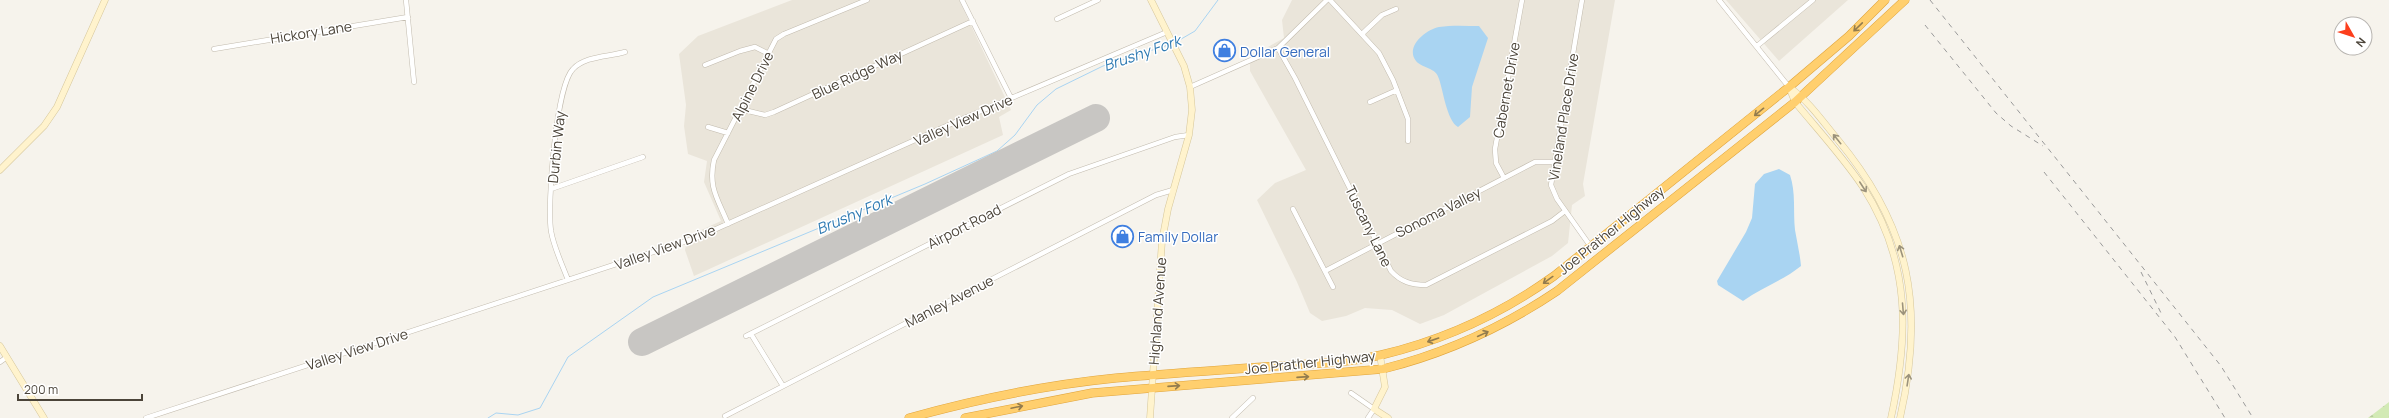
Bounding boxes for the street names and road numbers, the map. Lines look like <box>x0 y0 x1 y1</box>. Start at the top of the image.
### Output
street label: Hickory Lane <box>269 16 353 48</box>
street label: Cabernet Drive <box>1488 41 1524 139</box>
street label: Blue Ridge Way <box>809 44 906 103</box>
street label: Alpine Drive <box>726 48 778 124</box>
street label: Vineland Place Drive <box>1544 52 1582 182</box>
street label: Valley View Drive <box>911 90 1015 150</box>
street label: Durbin Way <box>543 109 569 184</box>
street label: Joe Prather Highway <box>1554 181 1668 279</box>
street label: Tuscany Lane <box>1341 182 1397 270</box>
street label: Sonoma Valley <box>1392 182 1484 242</box>
street label: Airport Road <box>924 199 1004 253</box>
street label: Valley View Drive <box>612 220 718 274</box>
street label: Highland Avenue <box>1144 257 1170 365</box>
street label: Manley Avenue <box>901 270 997 332</box>
street label: Valley View Drive <box>304 324 410 374</box>
street label: Joe Prather Highway <box>1244 346 1377 378</box>

